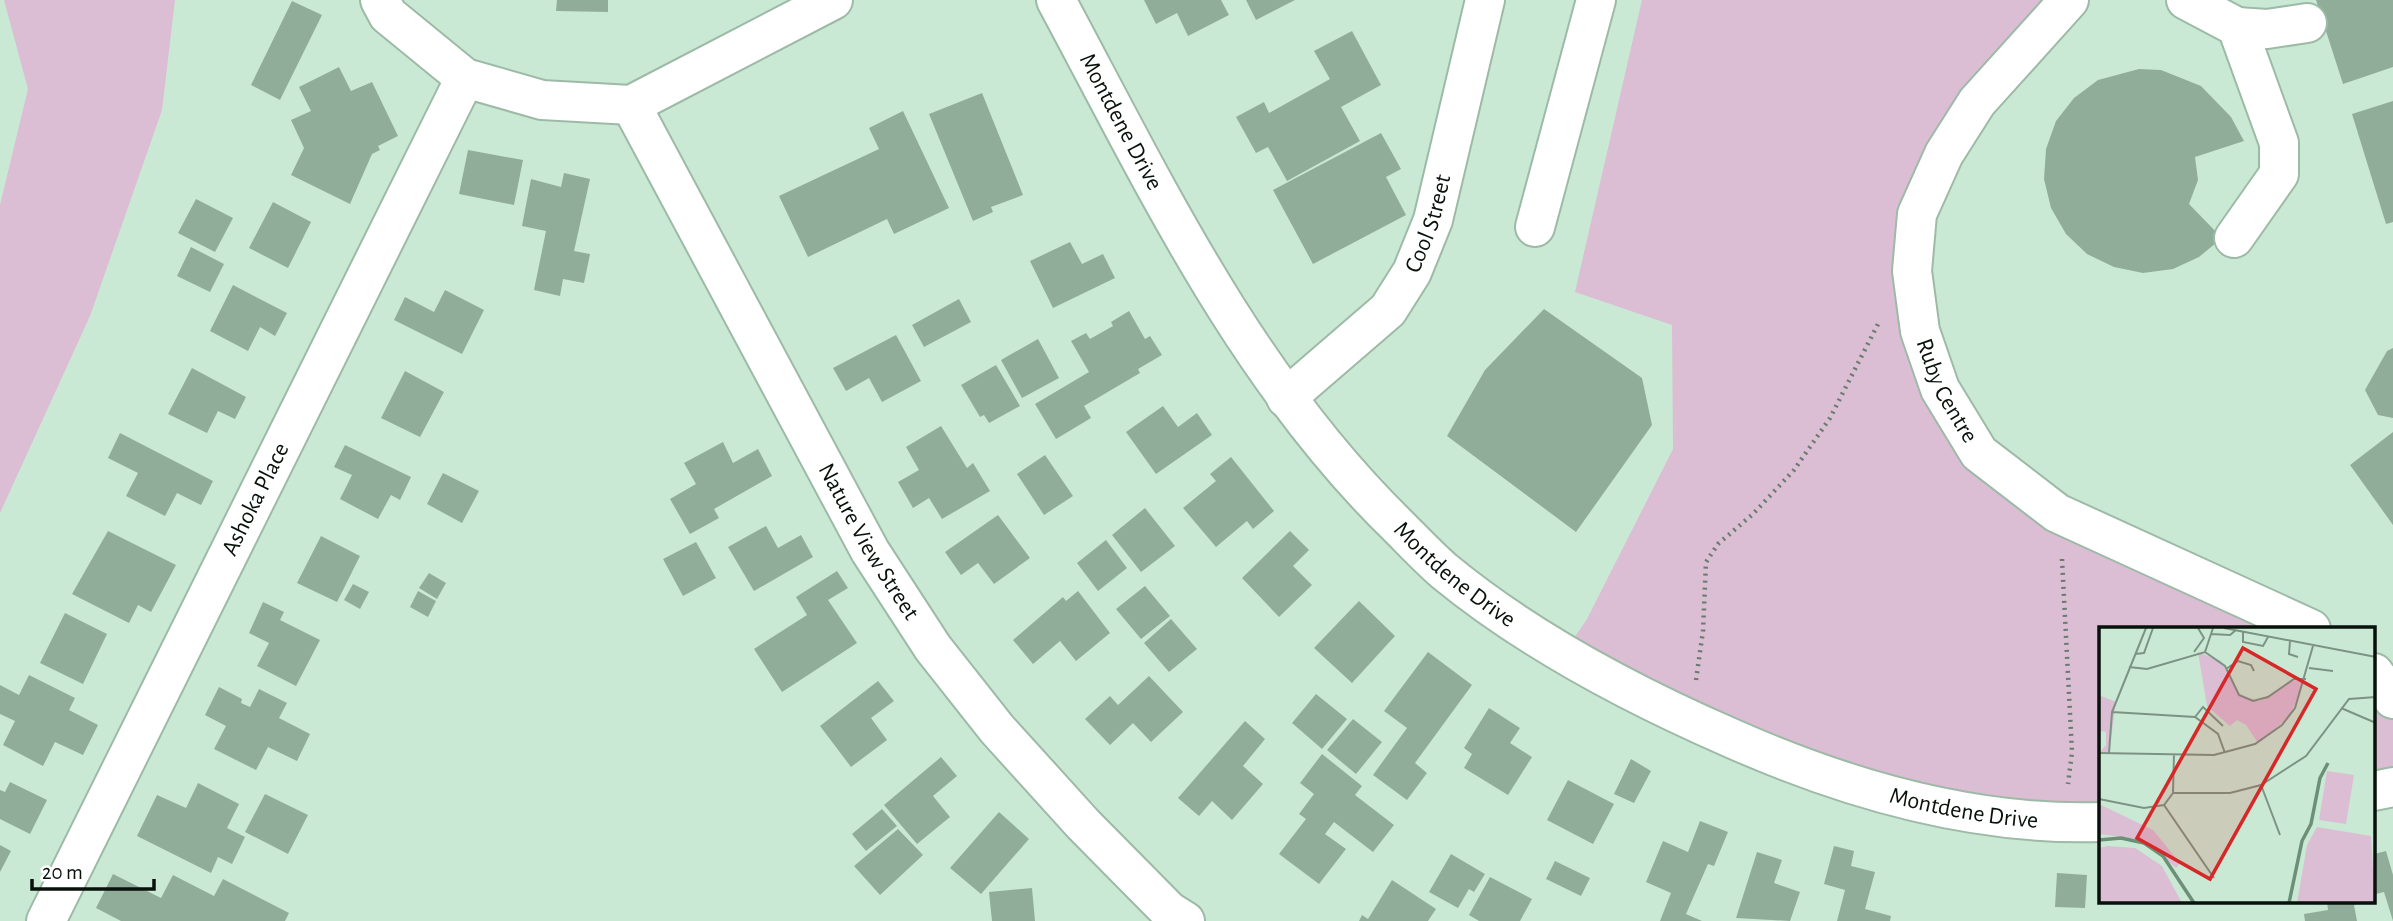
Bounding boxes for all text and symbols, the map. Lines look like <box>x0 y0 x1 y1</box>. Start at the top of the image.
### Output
street label: Montdene Drive <box>1075 50 1167 194</box>
street label: Cool Street <box>1401 172 1455 276</box>
street label: Ruby Centre <box>1912 335 1982 447</box>
street label: Ashoka Place <box>218 439 294 559</box>
street label: Nature View Street <box>813 460 923 624</box>
street label: Montdene Drive <box>1389 517 1520 632</box>
inset map <box>2099 627 2376 904</box>
street label: Montdene Drive <box>1887 784 2039 833</box>
scale bar <box>32 848 154 892</box>
text: 20 m <box>42 862 83 883</box>

